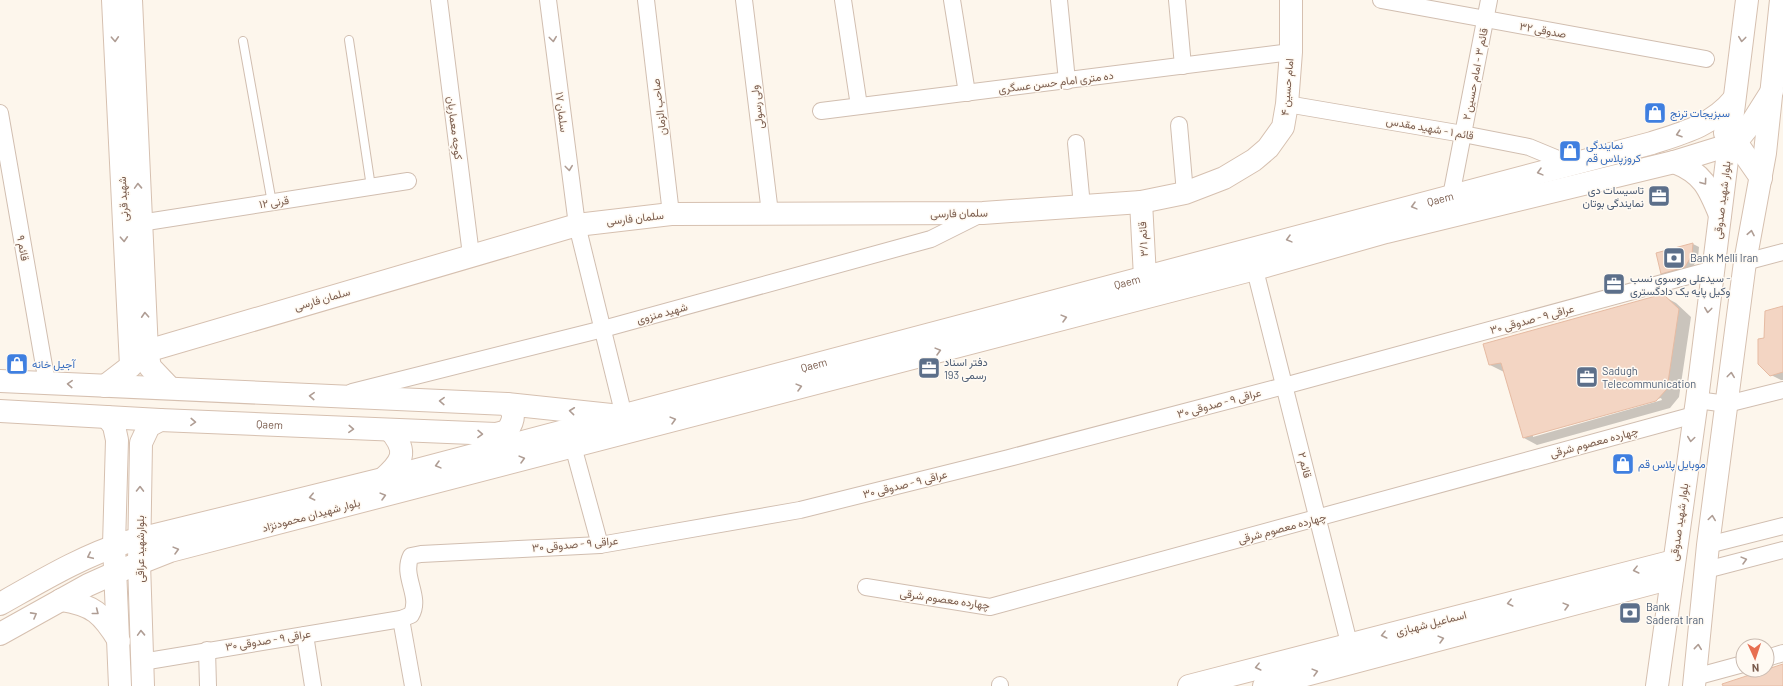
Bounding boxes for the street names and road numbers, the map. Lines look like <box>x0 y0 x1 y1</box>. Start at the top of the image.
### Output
street label: صدوقی ۳۲ <box>1518 19 1568 41</box>
street label: قائم ۳ - امام حسین ۲ <box>1459 27 1492 121</box>
street label: امام حسین ۴ <box>1278 58 1297 116</box>
street label: ده متری امام حسن عسگری <box>998 68 1115 97</box>
street label: صاحب الزمان <box>649 78 669 136</box>
street label: ولی رسولی <box>747 84 767 130</box>
street label: سلمان ۱۷ <box>554 91 571 133</box>
street label: کوچه معماریان <box>443 95 466 161</box>
street label: قائم ۱ - شهید مقدس <box>1385 113 1475 144</box>
street label: بلوار شهید صدوقی <box>1710 160 1734 240</box>
street label: شهید قرنی <box>115 176 131 222</box>
street label: Qaem <box>1426 189 1455 208</box>
street label: قرنی ۱۲ <box>258 193 290 211</box>
street label: سلمان فارسی <box>930 205 988 221</box>
street label: سلمان فارسی <box>606 208 665 228</box>
street label: قائم ۳/۱ <box>1135 221 1152 257</box>
street label: قائم ۹ <box>13 234 32 262</box>
street label: Qaem <box>1112 272 1142 291</box>
street label: سلمان فارسی <box>292 284 352 314</box>
street label: شهید منزوی <box>635 299 689 327</box>
street label: عراقی ۹ - صدوقی ۳۰ <box>1488 301 1576 337</box>
street label: Qaem <box>799 355 828 374</box>
street label: عراقی ۹ - صدوقی ۳۰ <box>1175 385 1263 421</box>
street label: Qaem <box>256 417 283 431</box>
street label: چهارده معصوم شرقی <box>1548 423 1640 461</box>
street label: قائم ۲ <box>1294 451 1315 480</box>
street label: عراقی ۹ - صدوقی ۳۰ <box>861 467 949 501</box>
street label: بلوار شهید صدوقی <box>1667 482 1691 562</box>
street label: بلوار شهیدان محمودنژاد <box>260 495 362 535</box>
street label: چهارده معصوم شرقی <box>1236 509 1328 547</box>
street label: بلوارشهید عراقی <box>133 515 147 583</box>
street label: عراقی ۹ - صدوقی ۳۰ <box>531 533 619 555</box>
street label: چهارده معصوم شرقی <box>899 586 991 613</box>
street label: اسماعیل شهبازی <box>1394 607 1468 639</box>
street label: عراقی ۹ - صدوقی ۳۰ <box>224 626 312 654</box>

